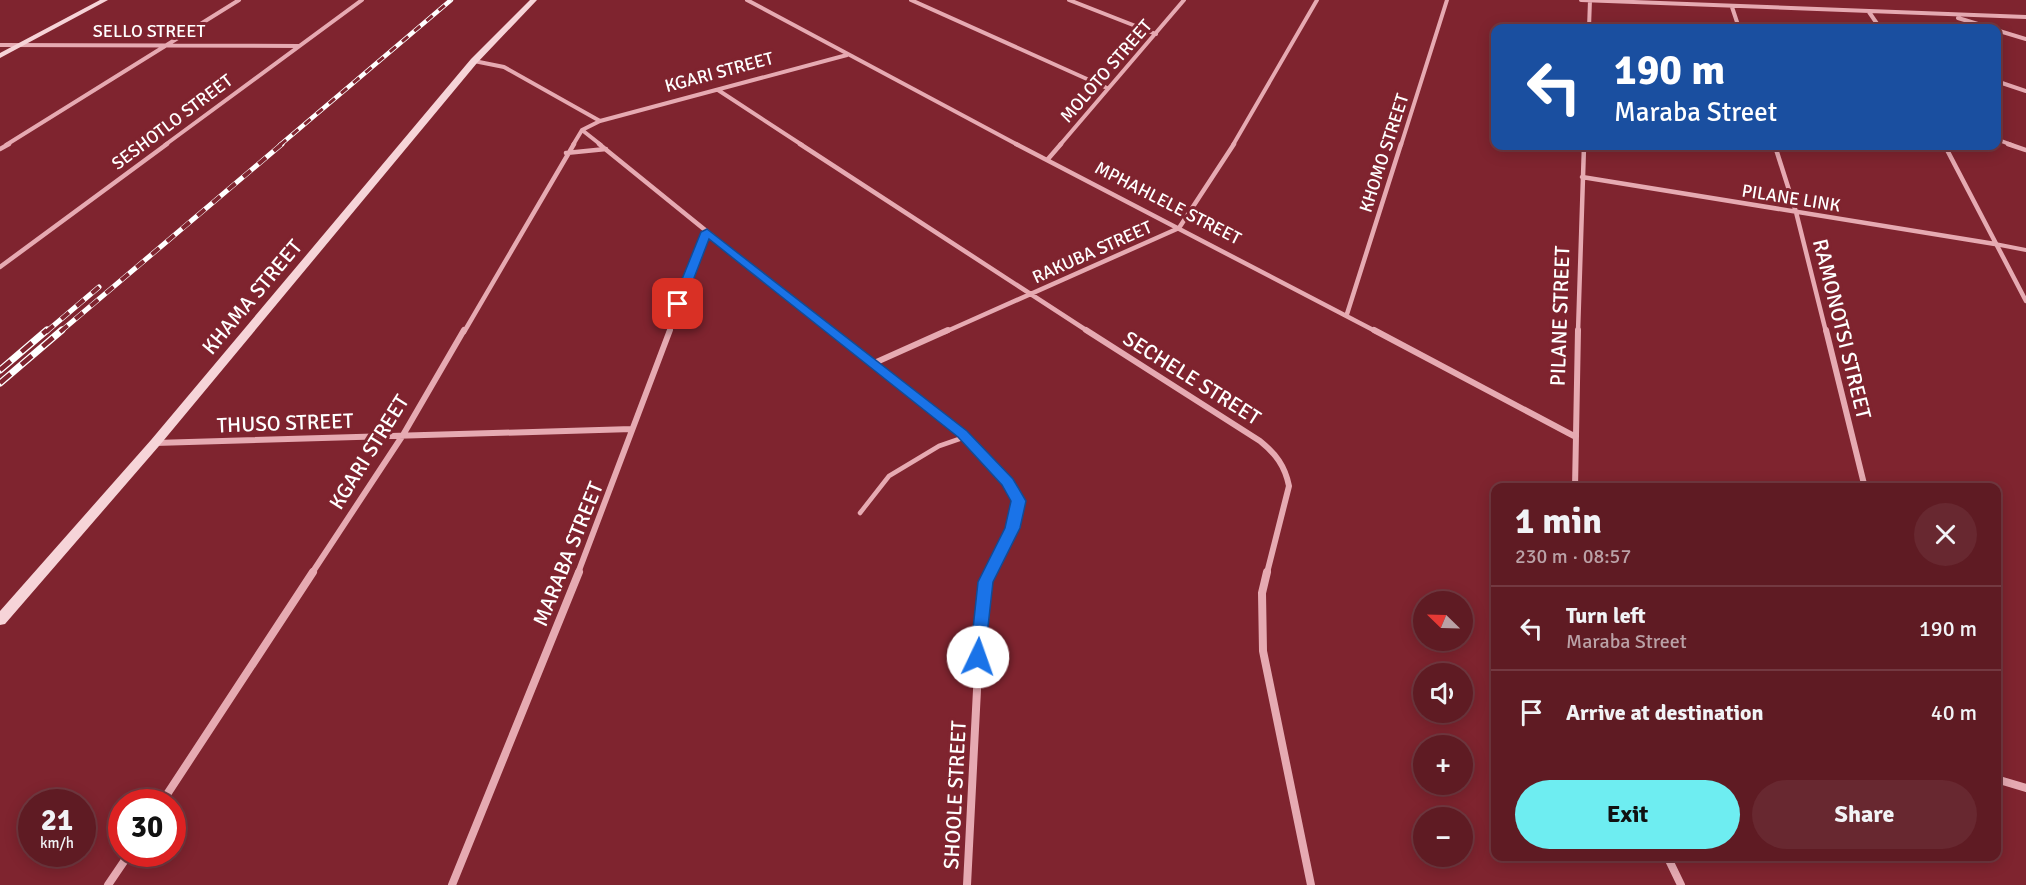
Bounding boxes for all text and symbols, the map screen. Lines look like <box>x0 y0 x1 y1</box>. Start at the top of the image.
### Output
street label: MOLOTO STREET <box>1055 15 1157 127</box>
street label: SELLO STREET <box>93 20 205 42</box>
text: 190 m <box>1614 45 1725 96</box>
street label: KGARI STREET <box>662 47 776 97</box>
icon: left <box>1515 48 1593 126</box>
street label: SESHOTLO STREET <box>107 69 237 175</box>
street label: KHOMO STREET <box>1354 91 1414 215</box>
text: Maraba Street <box>1614 96 1777 129</box>
street label: MPHAHLELE STREET <box>1091 157 1245 249</box>
street label: PILANE LINK <box>1740 179 1842 217</box>
street label: RAKUBA STREET <box>1029 216 1155 288</box>
street label: KHAMA STREET <box>196 234 308 360</box>
street label: RAMONOTSI STREET <box>1807 236 1877 422</box>
street label: PILANE STREET <box>1545 245 1575 387</box>
pin <box>652 278 703 329</box>
icon: arrive <box>661 287 694 320</box>
street label: SECHELE STREET <box>1118 325 1266 431</box>
street label: KGARI STREET <box>323 389 415 514</box>
street label: THUSO STREET <box>216 408 354 438</box>
street label: MARABA STREET <box>527 477 609 630</box>
text: 1 min <box>1515 499 1602 544</box>
button: close <box>1914 503 1977 566</box>
text: 230 m · 08:57 <box>1515 544 1631 569</box>
north arrow <box>1413 591 1473 651</box>
map controls <box>1413 591 1473 867</box>
text: Turn left <box>1566 602 1646 629</box>
icon: left <box>1515 612 1548 645</box>
text: 190 m <box>1919 615 1977 642</box>
position arrow <box>946 625 1010 689</box>
text: Maraba Street <box>1566 629 1687 654</box>
button: sound <box>1413 663 1473 723</box>
icon: arrive <box>1515 696 1548 729</box>
text: Arrive at destination <box>1566 699 1763 726</box>
text: 40 m <box>1931 699 1977 726</box>
street label: SHOOLE STREET <box>938 719 972 870</box>
button: + <box>1413 735 1473 795</box>
button: Exit <box>1515 780 1740 849</box>
button: Share <box>1752 780 1977 849</box>
speed limit sign: 30 <box>108 789 186 867</box>
text: 21 <box>41 802 73 839</box>
button: − <box>1413 807 1473 867</box>
text: km/h <box>40 834 74 852</box>

